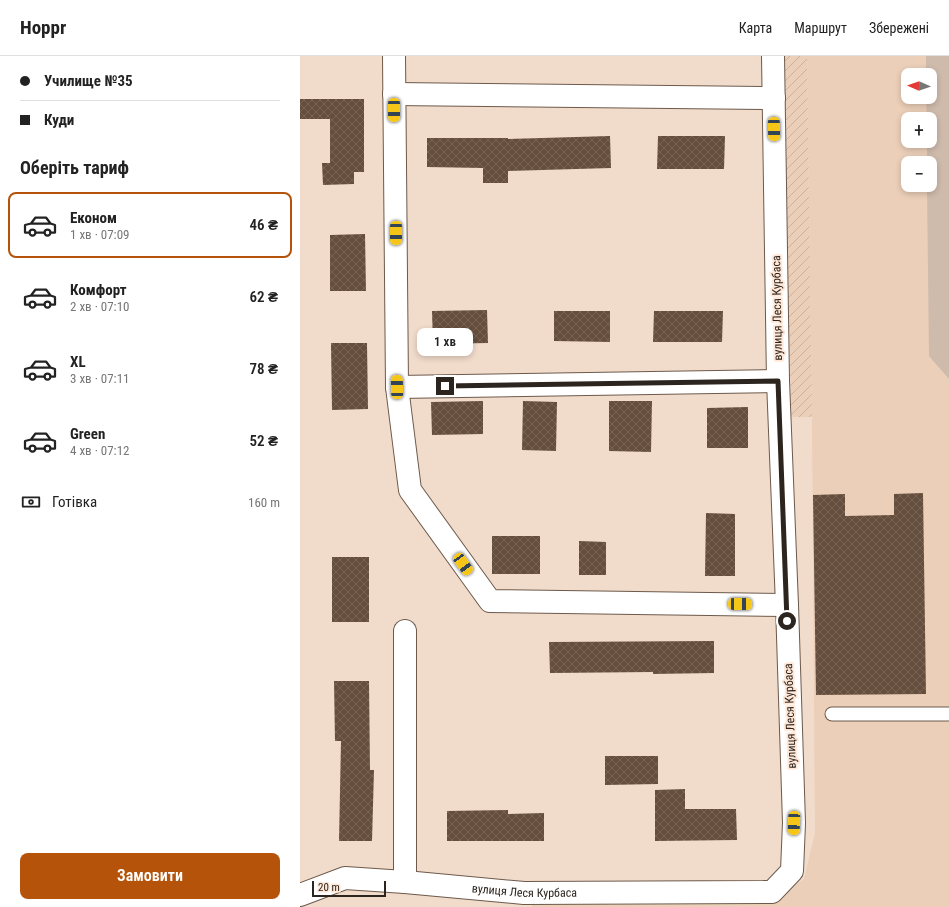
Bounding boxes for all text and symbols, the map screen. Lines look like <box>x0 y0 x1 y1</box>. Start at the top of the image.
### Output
text: Hoppr <box>20 16 66 39</box>
text: Карта <box>739 20 772 36</box>
text: Маршрут <box>794 20 847 36</box>
text: Збережені <box>869 20 929 36</box>
north arrow <box>901 68 937 104</box>
map controls <box>901 68 937 192</box>
text: Училище №35 <box>44 72 133 90</box>
car <box>388 98 400 122</box>
text: Куди <box>44 111 74 129</box>
button: + <box>901 112 937 148</box>
car <box>768 117 780 141</box>
button: − <box>901 156 937 192</box>
text: Оберіть тариф <box>20 157 129 178</box>
icon: car <box>22 207 58 243</box>
text: Економ <box>70 209 117 227</box>
text: 46 ₴ <box>249 216 278 234</box>
car <box>390 221 402 245</box>
text: 1 хв · 07:09 <box>70 227 130 242</box>
street label: вулиця Леся Курбаса <box>769 255 785 361</box>
icon: car <box>22 279 58 315</box>
text: Комфорт <box>70 281 127 299</box>
text: 62 ₴ <box>249 288 278 306</box>
text: 2 хв · 07:10 <box>70 299 130 314</box>
callout: 1 хв <box>417 328 473 356</box>
text: 1 хв <box>434 334 456 349</box>
icon: car <box>22 351 58 387</box>
text: XL <box>70 353 86 371</box>
text: 78 ₴ <box>249 360 278 378</box>
text: 3 хв · 07:11 <box>70 371 130 386</box>
car <box>391 375 403 399</box>
route end <box>436 377 454 395</box>
icon: car <box>22 423 58 459</box>
text: Green <box>70 425 105 443</box>
text: 52 ₴ <box>249 432 278 450</box>
text: 4 хв · 07:12 <box>70 443 130 458</box>
icon: cash <box>20 491 42 513</box>
text: Готівка <box>52 493 97 511</box>
text: 160 m <box>248 495 280 510</box>
car <box>451 551 475 577</box>
car <box>728 598 752 610</box>
route start <box>778 612 796 630</box>
street label: вулиця Леся Курбаса <box>781 663 799 769</box>
car <box>788 811 800 835</box>
button: Замовити <box>20 853 280 899</box>
scale bar <box>312 879 386 898</box>
text: 20 m <box>318 881 340 894</box>
street label: вулиця Леся Курбаса <box>471 881 577 900</box>

